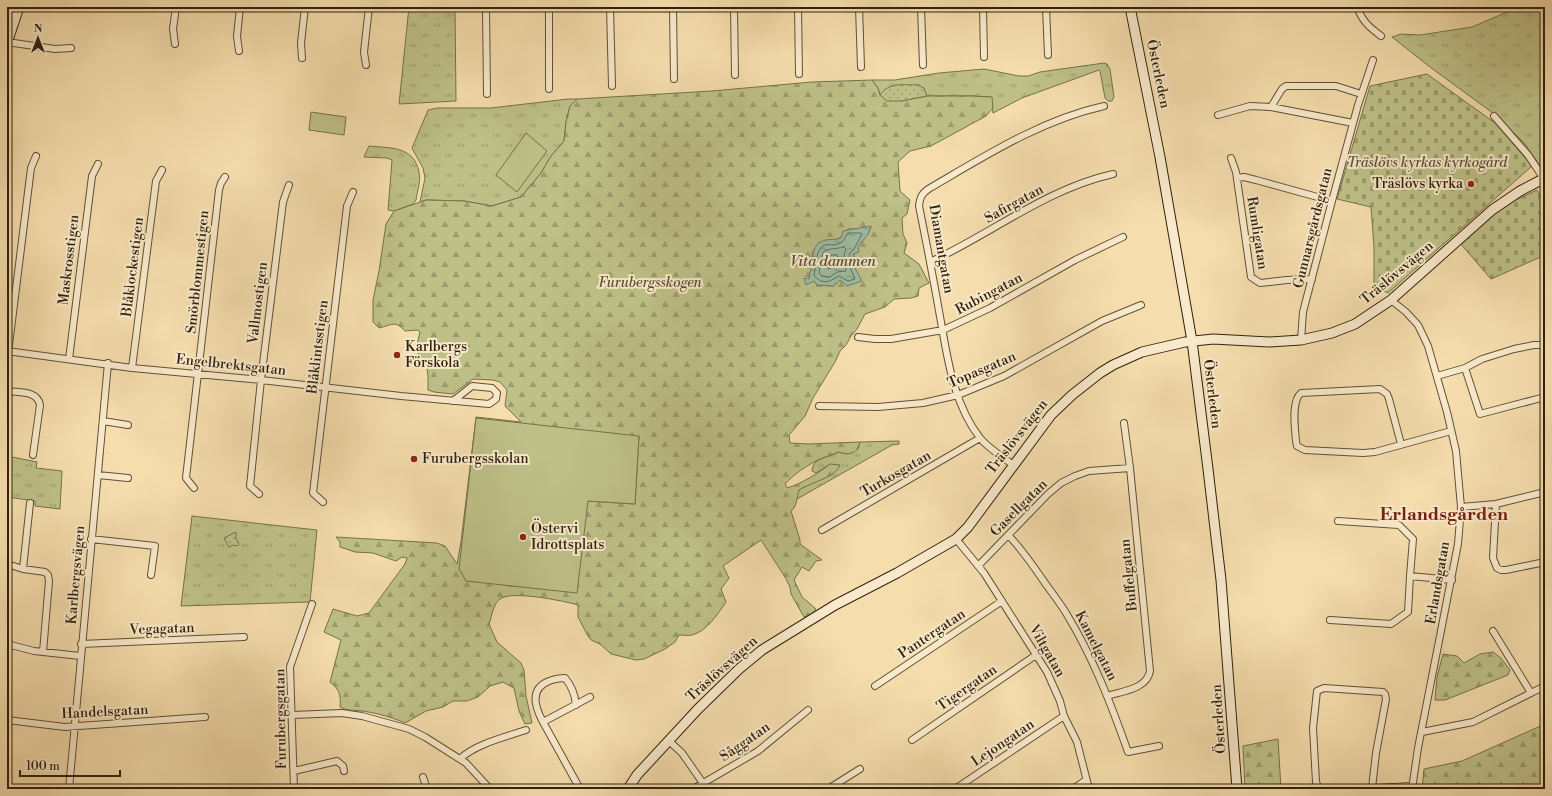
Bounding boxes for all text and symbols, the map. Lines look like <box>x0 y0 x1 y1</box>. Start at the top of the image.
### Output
north arrow <box>18 18 58 58</box>
text: N <box>34 22 43 36</box>
street label: Österleden <box>1142 38 1176 111</box>
park label: Träslövs kyrkas kyrkogård <box>1347 154 1508 172</box>
street label: Gunnarsgårdsgatan <box>1289 165 1337 290</box>
place label: Träslövs kyrka <box>1372 175 1464 193</box>
marker: Träslövs kyrka <box>1466 179 1476 189</box>
street label: Safirgatan <box>981 180 1047 228</box>
street label: Rumligatan <box>1242 195 1272 271</box>
street label: Diamantgatan <box>924 203 958 296</box>
street label: Smörblommestigen <box>183 209 214 335</box>
street label: Maskrosstigen <box>55 213 84 306</box>
street label: Blåklockestigen <box>118 216 148 319</box>
street label: Träslövsvägen <box>1357 237 1438 309</box>
water label: Vita dammen <box>790 252 876 271</box>
street label: Vallmostigen <box>244 260 272 346</box>
street label: Rubingatan <box>952 268 1026 319</box>
park label: Furubergsskogen <box>598 274 702 292</box>
street label: Blåklintsstigen <box>303 298 333 396</box>
place label: Karlbergs Förskola <box>405 338 467 372</box>
street label: Topasgatan <box>945 347 1020 392</box>
street label: Engelbrektsgatan <box>175 350 288 380</box>
marker: Karlbergs Förskola <box>392 350 402 360</box>
street label: Österleden <box>1199 358 1227 430</box>
street label: Träslövsvägen <box>982 395 1052 478</box>
street label: Turkosgatan <box>857 446 935 501</box>
place label: Furubergsskolan <box>422 450 529 468</box>
marker: Furubergsskolan <box>409 454 419 464</box>
street label: Gasellgatan <box>987 475 1052 540</box>
district label: Erlandsgården <box>1380 503 1508 526</box>
place label: Östervi Idrottsplats <box>531 518 604 554</box>
street label: Karlbergsvägen <box>63 524 89 625</box>
marker: Östervi Idrottsplats <box>518 532 528 542</box>
street label: Buffelgatan <box>1116 537 1142 613</box>
street label: Erlandsgatan <box>1422 539 1454 626</box>
street label: Pantergatan <box>895 605 970 663</box>
street label: Kamelgatan <box>1071 608 1122 685</box>
street label: Vegagatan <box>128 619 196 639</box>
street label: Viltgatan <box>1024 621 1070 681</box>
street label: Träslövsvägen <box>683 632 762 706</box>
street label: Tigergatan <box>933 660 1001 715</box>
street label: Furubergsgatan <box>271 668 291 770</box>
street label: Österleden <box>1206 683 1230 754</box>
street label: Handelsgatan <box>61 701 150 723</box>
street label: Lejongatan <box>968 715 1038 771</box>
street label: Såggatan <box>716 718 774 766</box>
scale bar <box>20 752 120 778</box>
text: 100 m <box>26 759 60 774</box>

